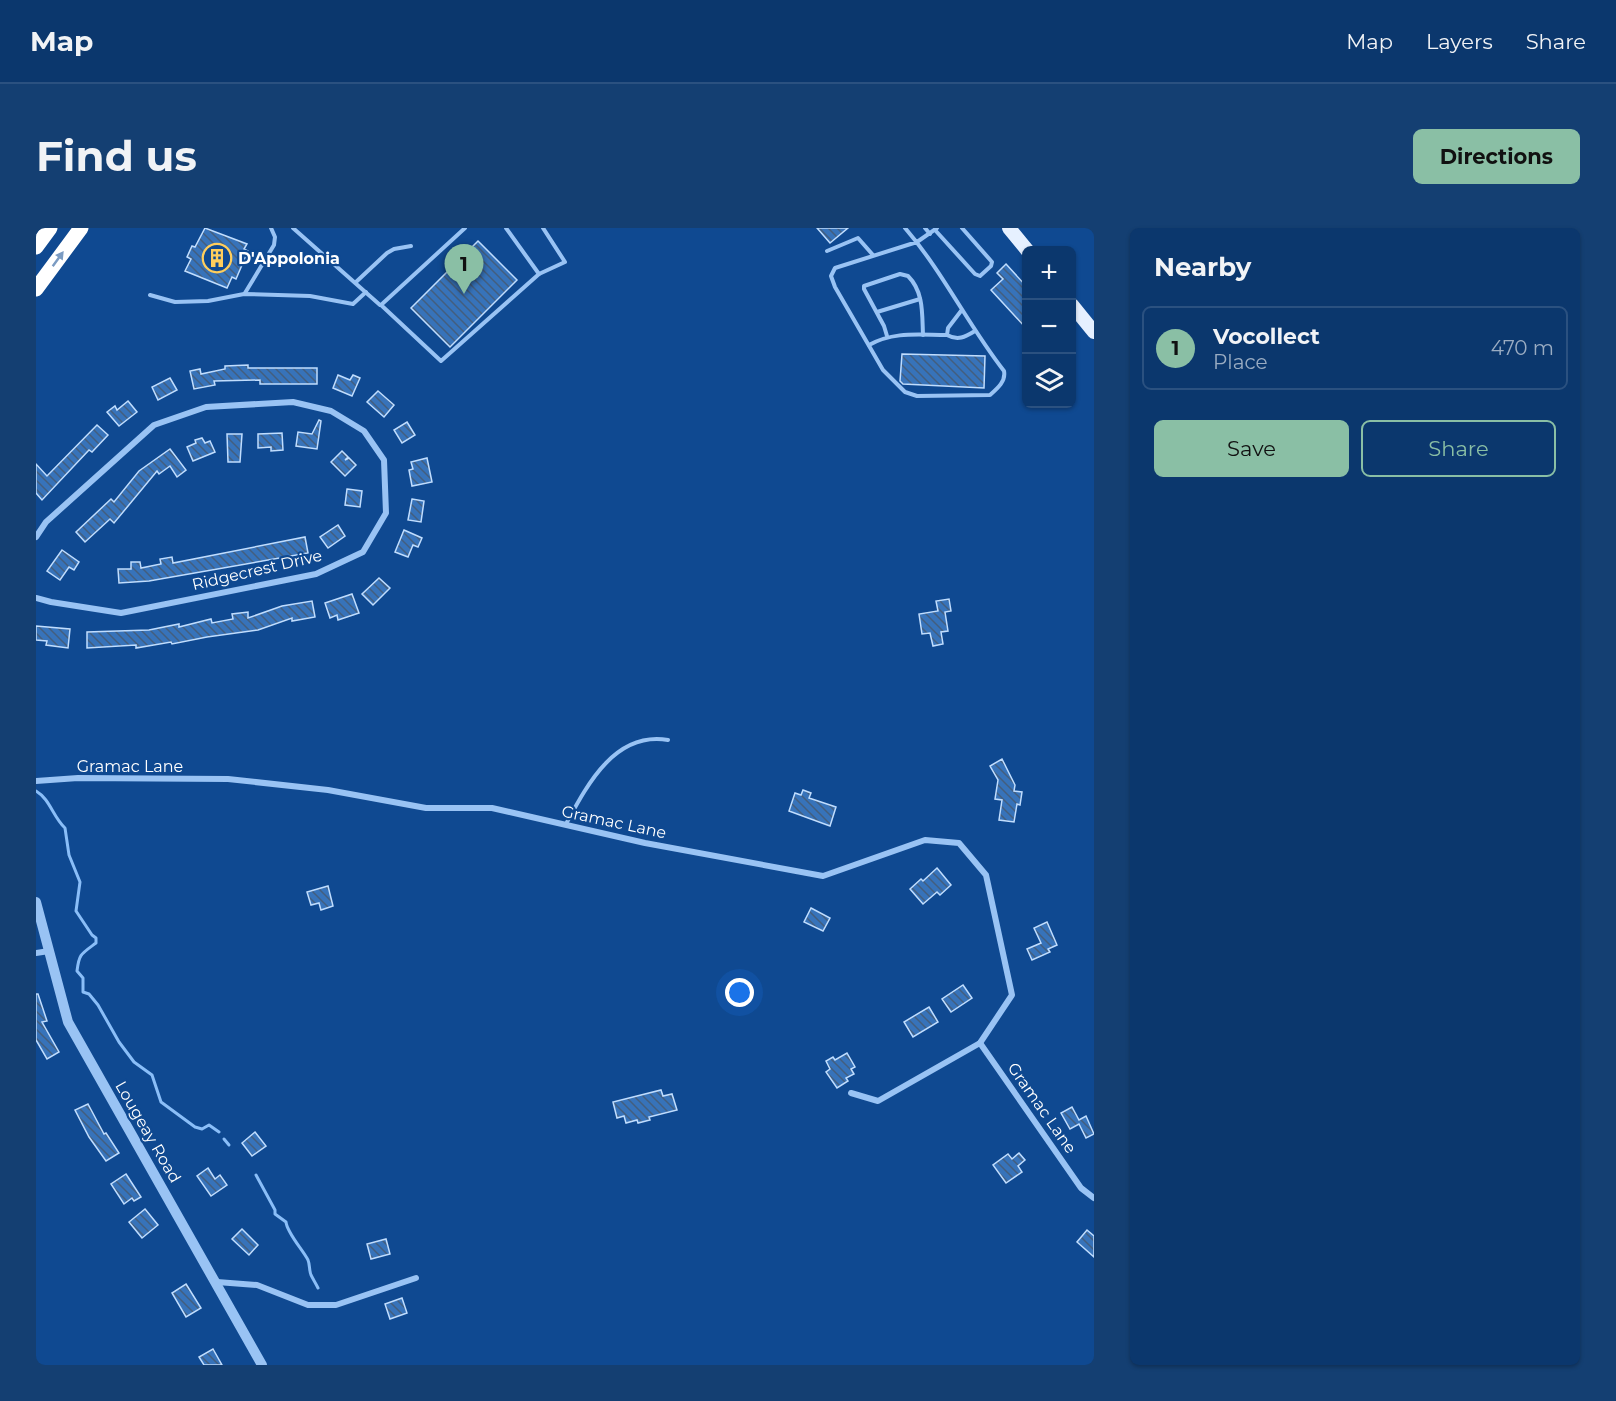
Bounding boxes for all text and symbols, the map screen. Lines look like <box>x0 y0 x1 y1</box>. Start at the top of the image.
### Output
text: Map <box>30 24 93 58</box>
text: Map <box>1346 29 1393 54</box>
text: Layers <box>1426 29 1493 54</box>
text: Share <box>1526 29 1586 54</box>
button: Directions <box>1413 129 1580 184</box>
text: Find us <box>36 130 197 182</box>
building icon: D'Appolonia <box>201 242 233 274</box>
pin: 1 <box>444 244 484 294</box>
map controls <box>1022 246 1076 408</box>
button: + <box>1022 246 1076 300</box>
place label: D'Appolonia <box>238 249 340 268</box>
one-way arrow <box>52 251 64 266</box>
text: Nearby <box>1154 251 1251 283</box>
button: − <box>1022 300 1076 354</box>
text: Vocollect <box>1213 323 1320 350</box>
text: 1 <box>1172 336 1179 360</box>
text: 470 m <box>1491 336 1554 360</box>
text: Place <box>1213 350 1268 374</box>
button: layers <box>1022 354 1076 408</box>
button: Save <box>1154 420 1349 477</box>
button: Share <box>1361 420 1556 477</box>
street label: Ridgecrest Drive <box>190 546 324 594</box>
street label: Gramac Lane <box>77 757 183 776</box>
street label: Gramac Lane <box>560 802 668 842</box>
your location <box>725 978 754 1007</box>
street label: Gramac Lane <box>1004 1059 1080 1157</box>
street label: Lougeay Road <box>111 1078 185 1186</box>

